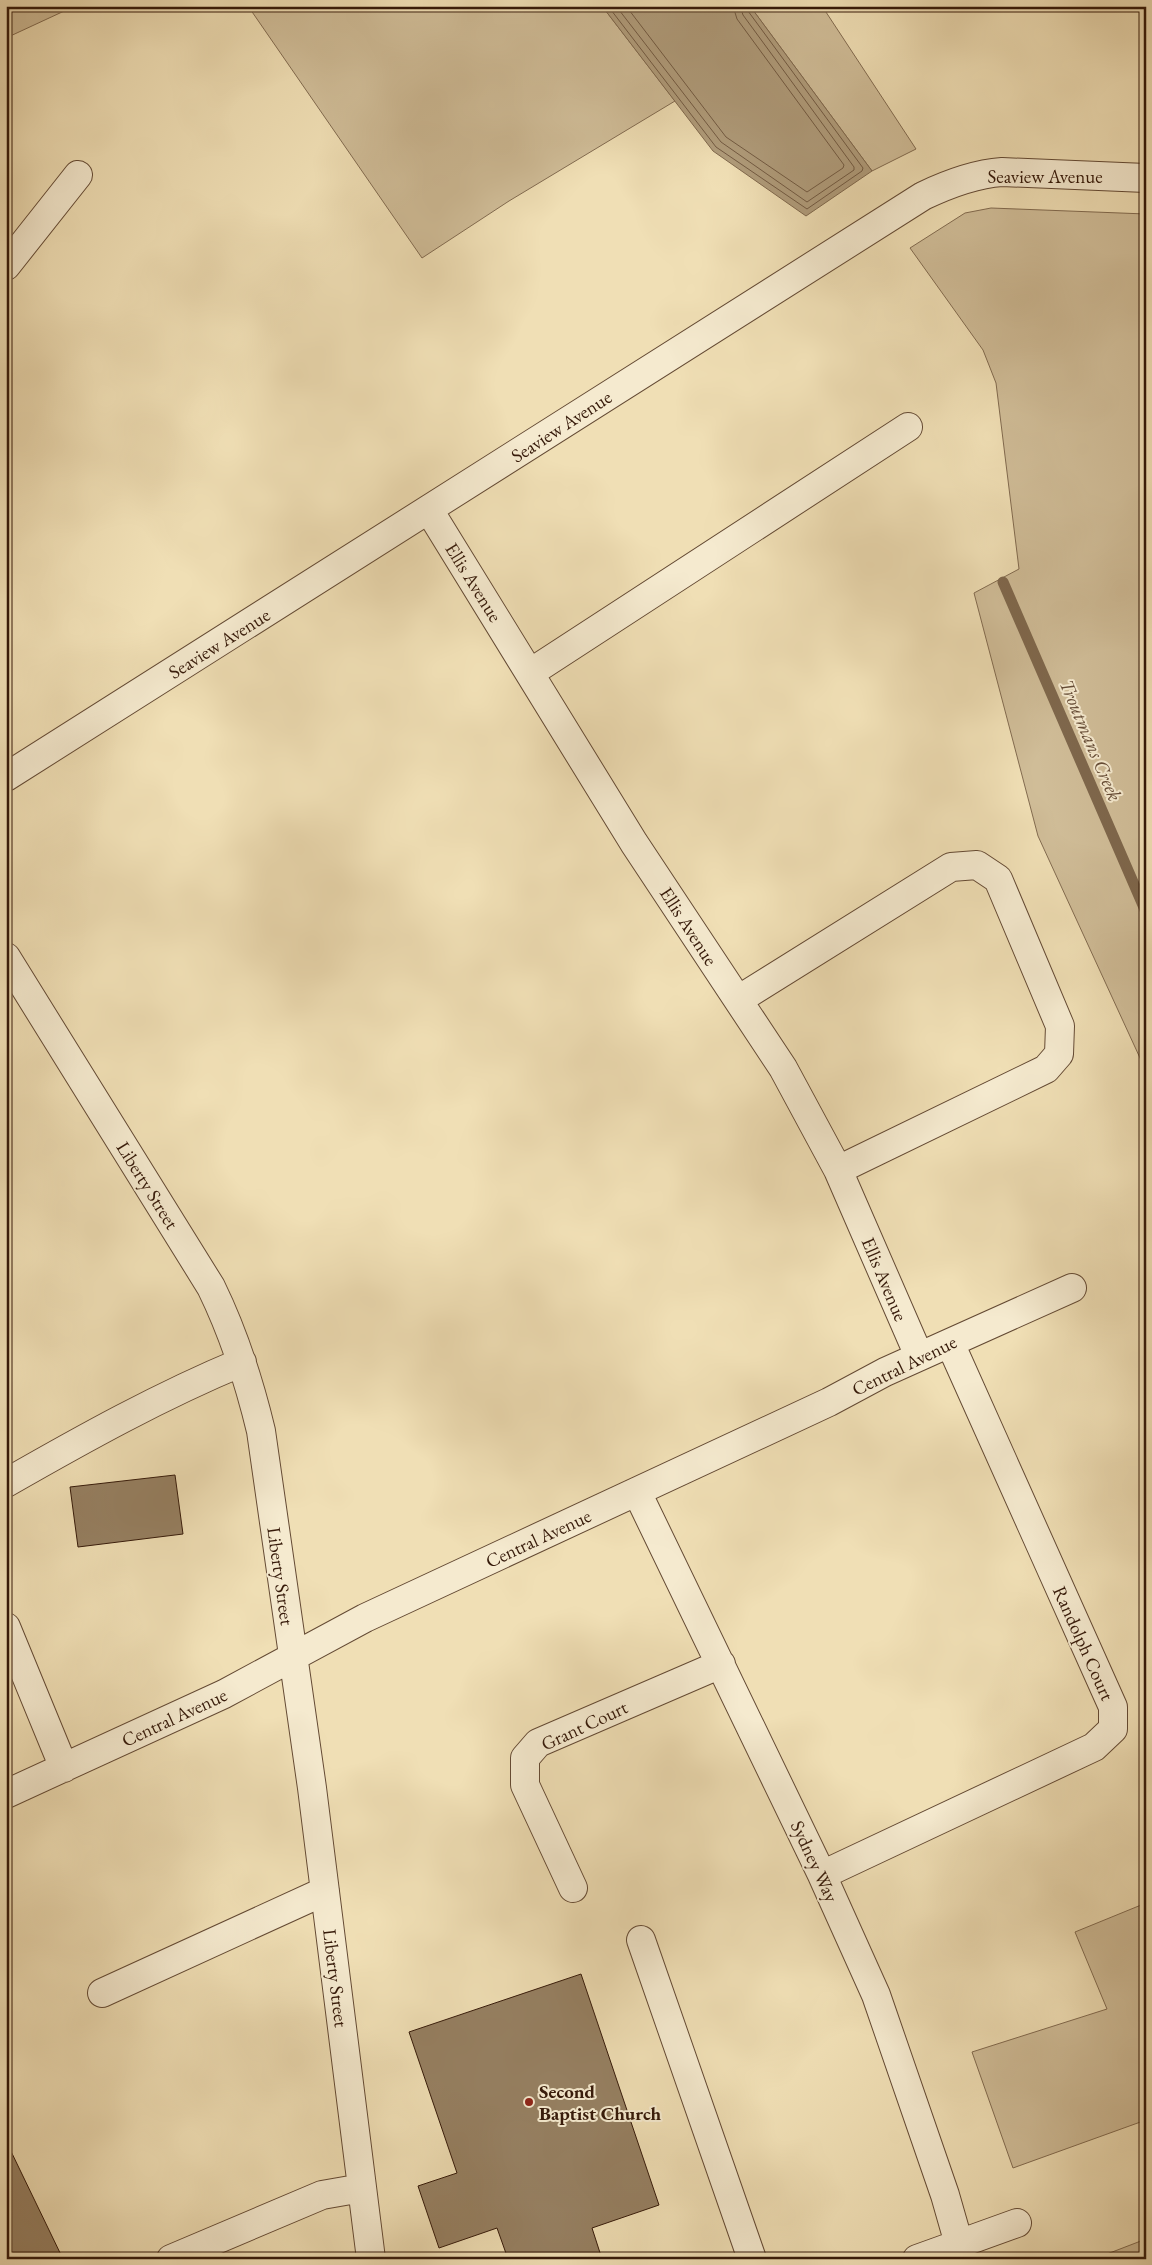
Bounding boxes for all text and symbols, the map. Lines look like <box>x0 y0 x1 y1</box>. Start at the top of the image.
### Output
street label: Seaview Avenue <box>987 164 1103 189</box>
street label: Seaview Avenue <box>506 385 616 468</box>
street label: Ellis Avenue <box>439 538 508 627</box>
street label: Seaview Avenue <box>164 602 275 685</box>
water label: Troutmans Creek <box>1054 675 1128 805</box>
street label: Ellis Avenue <box>654 882 723 970</box>
street label: Liberty Street <box>111 1137 184 1234</box>
street label: Ellis Avenue <box>856 1233 913 1325</box>
street label: Central Avenue <box>848 1329 961 1402</box>
street label: Central Avenue <box>481 1503 595 1574</box>
street label: Liberty Street <box>261 1525 300 1627</box>
street label: Randolph Court <box>1047 1582 1120 1704</box>
street label: Central Avenue <box>117 1682 231 1753</box>
street label: Grant Court <box>537 1695 632 1756</box>
street label: Sydney Way <box>785 1816 845 1907</box>
street label: Liberty Street <box>317 1927 354 2029</box>
place label: Second Baptist Church <box>539 2079 662 2126</box>
marker: Second Baptist Church <box>523 2096 535 2108</box>

